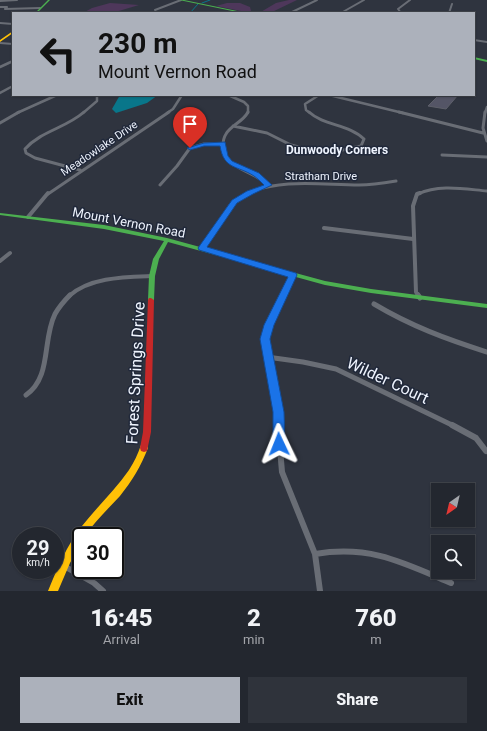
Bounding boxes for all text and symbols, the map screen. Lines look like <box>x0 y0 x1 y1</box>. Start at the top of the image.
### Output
text: 230 m <box>98 27 177 60</box>
icon: left <box>32 28 84 80</box>
text: Mount Vernon Road <box>98 61 257 82</box>
pin <box>173 107 207 148</box>
icon: arrive <box>179 113 201 135</box>
street label: Meadowlake Drive <box>59 118 140 179</box>
district label: Dunwoody Corners <box>286 143 388 157</box>
street label: Stratham Drive <box>285 170 357 183</box>
street label: Mount Vernon Road <box>71 204 187 241</box>
street label: Forest Springs Drive <box>122 301 149 445</box>
street label: Wilder Court <box>344 353 432 408</box>
position arrow <box>258 423 300 465</box>
north arrow <box>431 483 475 527</box>
map controls <box>431 483 475 579</box>
speed limit sign: 30 <box>72 527 124 579</box>
button: search <box>431 535 475 579</box>
text: 29 <box>27 536 49 560</box>
text: km/h <box>26 557 50 568</box>
text: 16:45 <box>90 604 153 632</box>
text: 2 <box>247 604 261 632</box>
text: 760 <box>355 604 397 632</box>
text: Arrival <box>103 632 140 647</box>
text: min <box>243 632 265 647</box>
text: m <box>370 632 382 647</box>
button: Exit <box>20 677 240 723</box>
button: Share <box>248 677 467 723</box>

